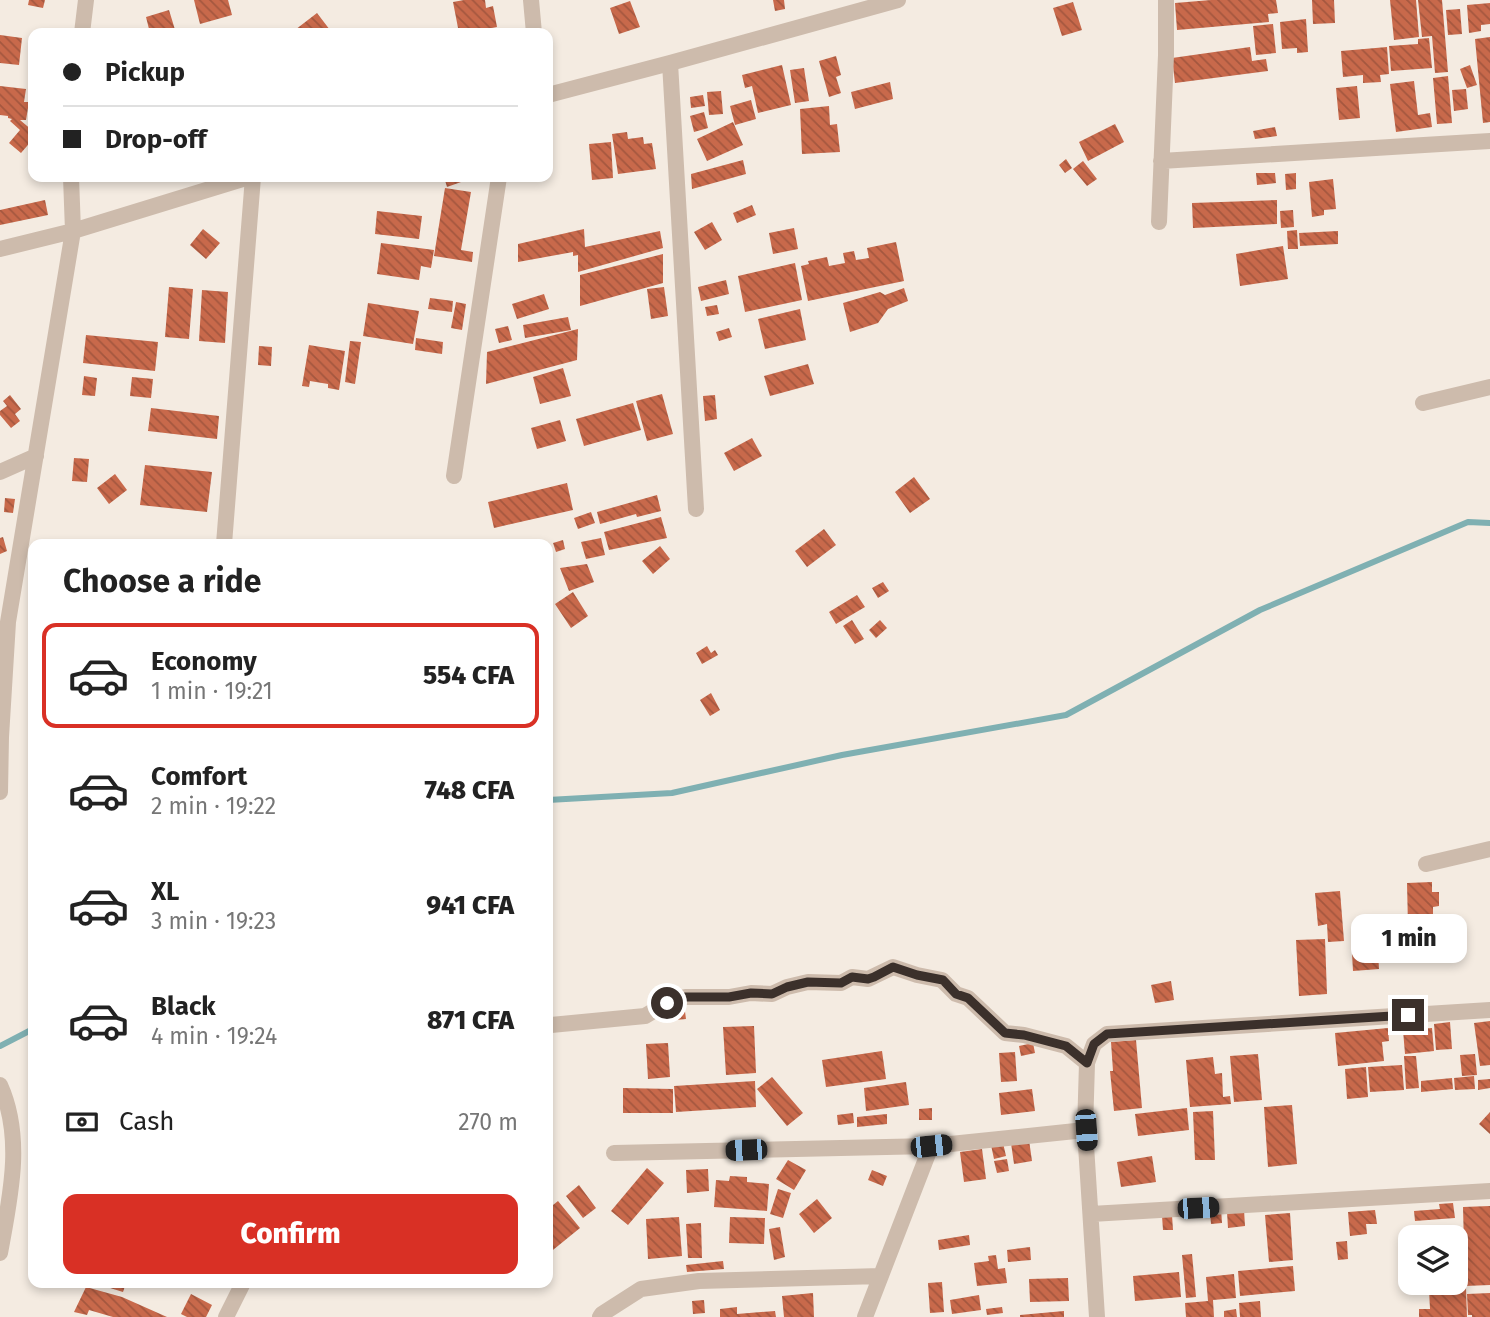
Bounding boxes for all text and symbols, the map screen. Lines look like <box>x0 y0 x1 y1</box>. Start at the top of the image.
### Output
text: Pickup <box>105 57 185 88</box>
text: Drop-off <box>105 124 207 155</box>
text: Choose a ride <box>63 562 261 600</box>
icon: car <box>67 644 130 707</box>
text: Economy <box>151 646 257 677</box>
text: 554 CFA <box>423 660 514 691</box>
text: 1 min · 19:21 <box>151 677 273 705</box>
icon: car <box>67 759 130 822</box>
text: Comfort <box>151 761 247 792</box>
text: 748 CFA <box>425 775 514 806</box>
text: 2 min · 19:22 <box>151 792 276 820</box>
icon: car <box>67 874 130 937</box>
text: XL <box>151 876 179 907</box>
text: 941 CFA <box>426 890 514 921</box>
text: 3 min · 19:23 <box>151 907 276 935</box>
callout: 1 min <box>1350 914 1466 962</box>
text: 1 min <box>1381 924 1437 952</box>
route start <box>651 987 683 1019</box>
icon: car <box>67 989 130 1052</box>
text: Black <box>151 991 216 1022</box>
route end <box>1392 999 1424 1031</box>
text: 871 CFA <box>427 1005 514 1036</box>
text: 4 min · 19:24 <box>151 1022 277 1050</box>
icon: cash <box>63 1103 101 1141</box>
text: Cash <box>119 1106 175 1137</box>
text: 270 m <box>458 1108 518 1136</box>
car <box>1075 1108 1098 1152</box>
car <box>910 1133 953 1159</box>
car <box>725 1139 768 1161</box>
button: Confirm <box>63 1194 518 1274</box>
car <box>1177 1196 1220 1220</box>
map controls <box>1398 1225 1468 1295</box>
button: layers <box>1398 1225 1468 1295</box>

